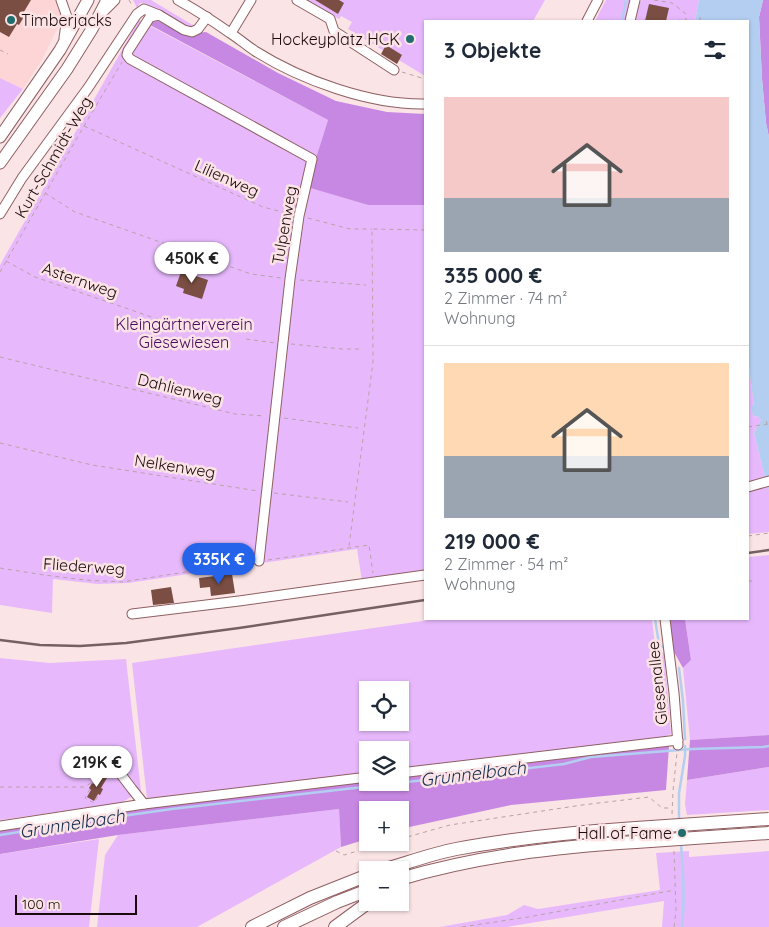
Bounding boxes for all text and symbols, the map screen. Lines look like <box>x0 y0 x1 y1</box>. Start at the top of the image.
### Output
place label: Timberjacks <box>21 10 112 30</box>
marker: Timberjacks <box>5 14 17 26</box>
place label: Hockeyplatz HCK <box>271 29 400 49</box>
marker: Hockeyplatz HCK <box>404 33 416 45</box>
icon: filters <box>701 36 729 64</box>
text: 3 Objekte <box>444 37 541 63</box>
street label: Kurt-Schmidt-Weg <box>10 92 96 222</box>
icon: home <box>542 130 632 220</box>
street label: Lilienweg <box>192 155 262 201</box>
street label: Tulpenweg <box>267 184 301 266</box>
pin: 450K € <box>151 242 233 284</box>
text: 450K € <box>165 248 219 268</box>
street label: Asternweg <box>40 258 120 302</box>
text: 335 000 € <box>444 262 542 288</box>
text: 2 Zimmer · 74 m² <box>444 288 567 308</box>
text: Wohnung <box>444 308 516 328</box>
park label: Kleingärtnerverein Giesewiesen <box>115 314 253 352</box>
street label: Dahlienweg <box>136 369 224 409</box>
icon: home <box>542 395 632 485</box>
street label: Nelkenweg <box>133 450 217 482</box>
text: 219 000 € <box>444 528 540 554</box>
pin: 335K € <box>178 542 260 585</box>
text: 335K € <box>193 549 245 569</box>
street label: Fliederweg <box>42 553 126 579</box>
text: 2 Zimmer · 54 m² <box>444 554 568 574</box>
text: Wohnung <box>444 574 516 594</box>
street label: Giesenallee <box>643 640 671 726</box>
map controls <box>359 681 409 911</box>
button: locate <box>359 681 409 731</box>
button: layers <box>359 741 409 791</box>
pin: 219K € <box>56 746 138 788</box>
text: 219K € <box>72 752 122 772</box>
water label: Grunnelbach <box>419 756 528 791</box>
button: + <box>359 801 409 851</box>
water label: Grunnelbach <box>18 804 127 843</box>
place label: Hall of Fame <box>577 823 672 843</box>
marker: Hall of Fame <box>676 827 688 839</box>
button: − <box>359 861 409 911</box>
scale bar <box>15 892 138 915</box>
text: 100 m <box>22 895 60 913</box>

